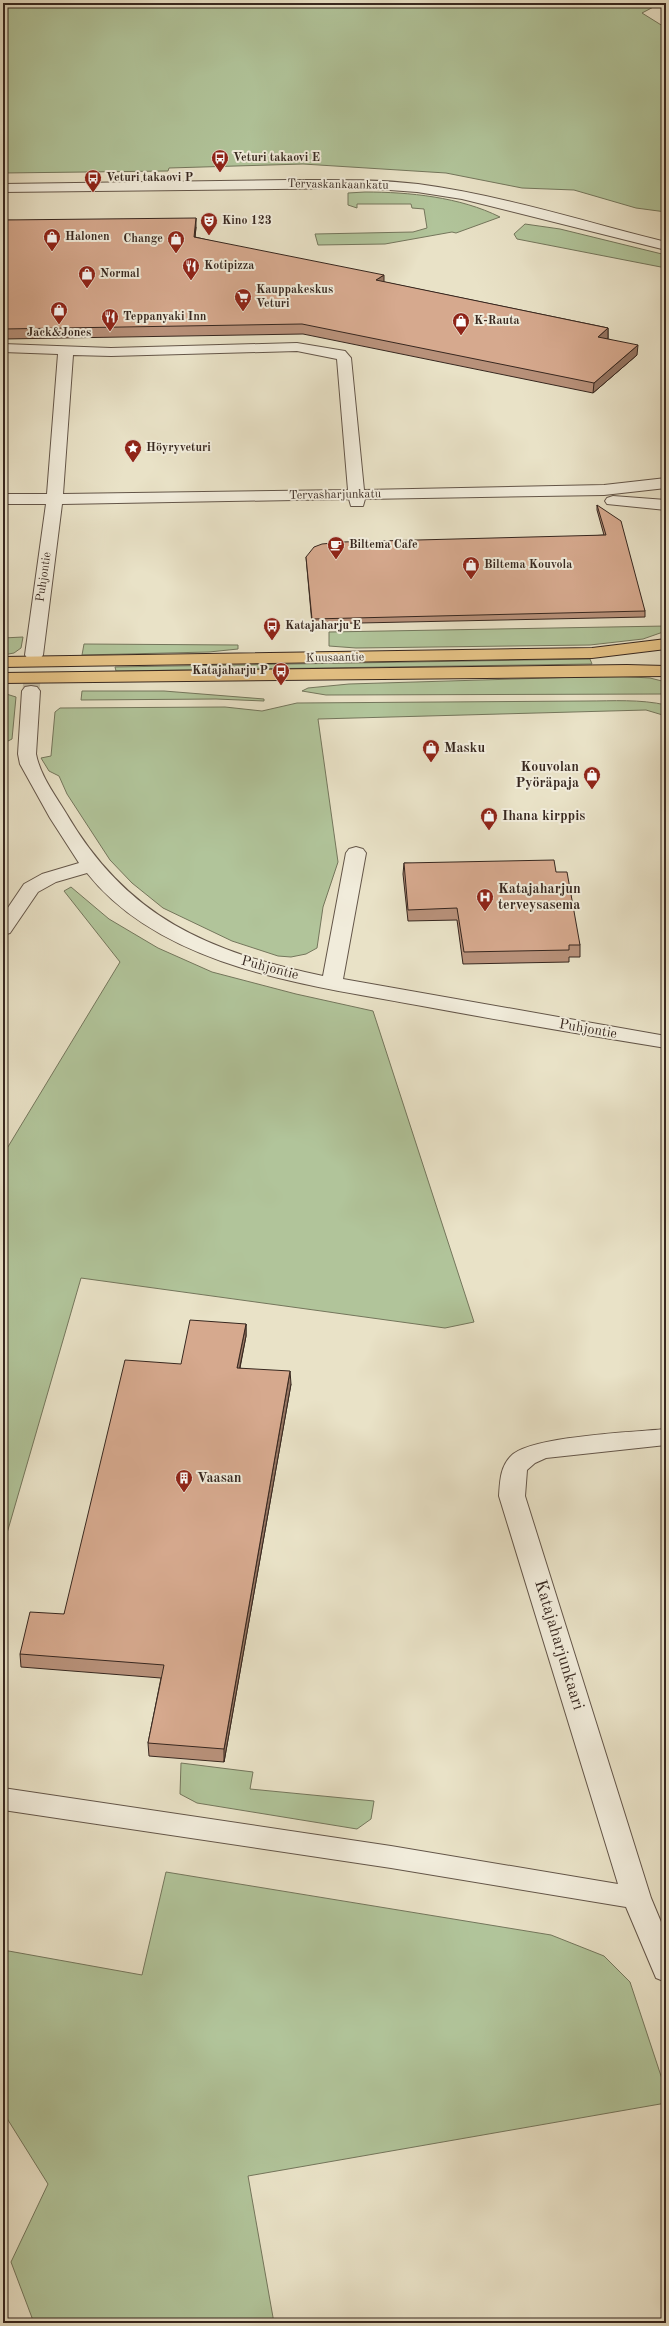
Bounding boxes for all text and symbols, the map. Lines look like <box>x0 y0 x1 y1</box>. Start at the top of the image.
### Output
bus stop icon: Veturi takaovi E <box>210 148 230 173</box>
place label: Veturi takaovi E <box>233 152 320 164</box>
bus stop icon: Veturi takaovi P <box>83 168 103 193</box>
place label: Veturi takaovi P <box>106 172 193 184</box>
street label: Tervaskankaankatu <box>287 178 389 192</box>
theatre icon: Kino 123 <box>199 211 219 236</box>
place label: Kino 123 <box>222 215 272 227</box>
shop icon: Halonen <box>42 227 62 252</box>
shop icon: Change <box>166 229 186 254</box>
place label: Halonen <box>65 231 110 243</box>
place label: Change <box>123 233 163 245</box>
restaurant icon: Kotipizza <box>181 256 201 281</box>
place label: Kotipizza <box>204 260 254 272</box>
shop icon: Normal <box>77 264 97 289</box>
place label: Normal <box>100 268 140 280</box>
place label: Kauppakeskus Veturi <box>256 284 333 310</box>
supermarket icon: Kauppakeskus Veturi <box>233 287 253 312</box>
shop icon: Jack&Jones <box>49 300 69 325</box>
restaurant icon: Teppanyaki Inn <box>100 307 120 332</box>
place label: Teppanyaki Inn <box>123 311 207 323</box>
shop icon: K-Rauta <box>451 311 471 336</box>
place label: K-Rauta <box>474 315 520 327</box>
place label: Jack&Jones <box>27 327 91 339</box>
place icon: Höyryveturi <box>123 438 143 463</box>
place label: Höyryveturi <box>146 442 211 454</box>
street label: Tervasharjunkatu <box>289 488 382 502</box>
cafe icon: Biltema Cafe <box>326 535 346 560</box>
place label: Biltema Cafe <box>349 539 418 551</box>
street label: Puhjontie <box>35 551 54 603</box>
shop icon: Biltema Kouvola <box>461 555 481 580</box>
place label: Biltema Kouvola <box>484 559 572 571</box>
bus stop icon: Katajaharju E <box>262 616 282 641</box>
place label: Katajaharju E <box>285 620 361 632</box>
street label: Kuusaantie <box>306 651 365 665</box>
bus stop icon: Katajaharju P <box>271 661 291 686</box>
place label: Katajaharju P <box>192 665 268 677</box>
shop icon: Masku <box>421 738 441 763</box>
place label: Masku <box>444 741 485 755</box>
place label: Kouvolan Pyöräpaja <box>515 760 579 790</box>
shop icon: Kouvolan Pyöräpaja <box>582 765 602 790</box>
shop icon: Ihana kirppis <box>479 806 499 831</box>
place label: Ihana kirppis <box>502 809 585 823</box>
place label: Katajaharjun terveysasema <box>498 882 581 912</box>
hospital icon: Katajaharjun terveysasema <box>475 887 495 912</box>
street label: Puhjontie <box>240 954 300 982</box>
street label: Puhjontie <box>558 1017 618 1041</box>
building icon: Vaasan <box>174 1468 194 1493</box>
place label: Vaasan <box>197 1471 242 1485</box>
street label: Katajaharjunkaari <box>531 1578 587 1712</box>

